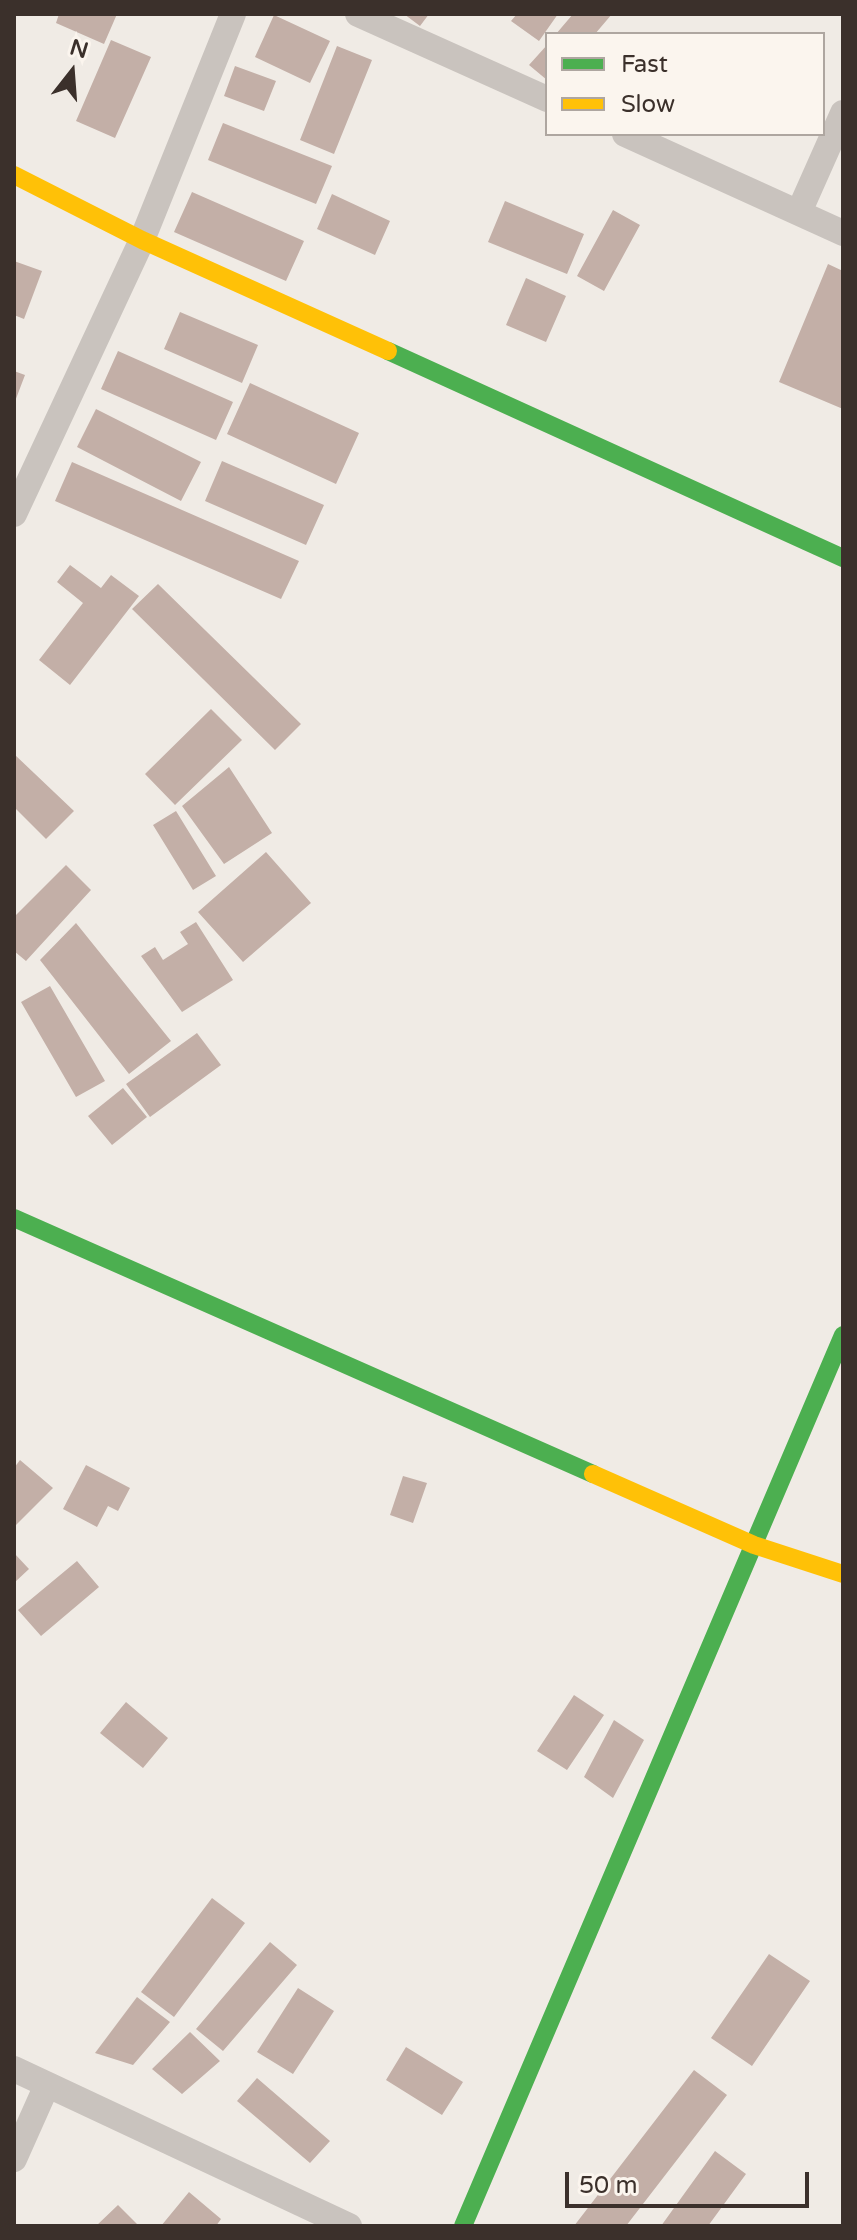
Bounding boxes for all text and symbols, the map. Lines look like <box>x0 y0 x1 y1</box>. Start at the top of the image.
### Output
north arrow <box>32 32 112 112</box>
legend <box>545 32 825 136</box>
text: N <box>67 34 91 64</box>
text: Fast <box>621 50 668 79</box>
text: Slow <box>621 90 675 119</box>
scale bar <box>569 2156 813 2206</box>
text: 50 m <box>579 2171 637 2200</box>

